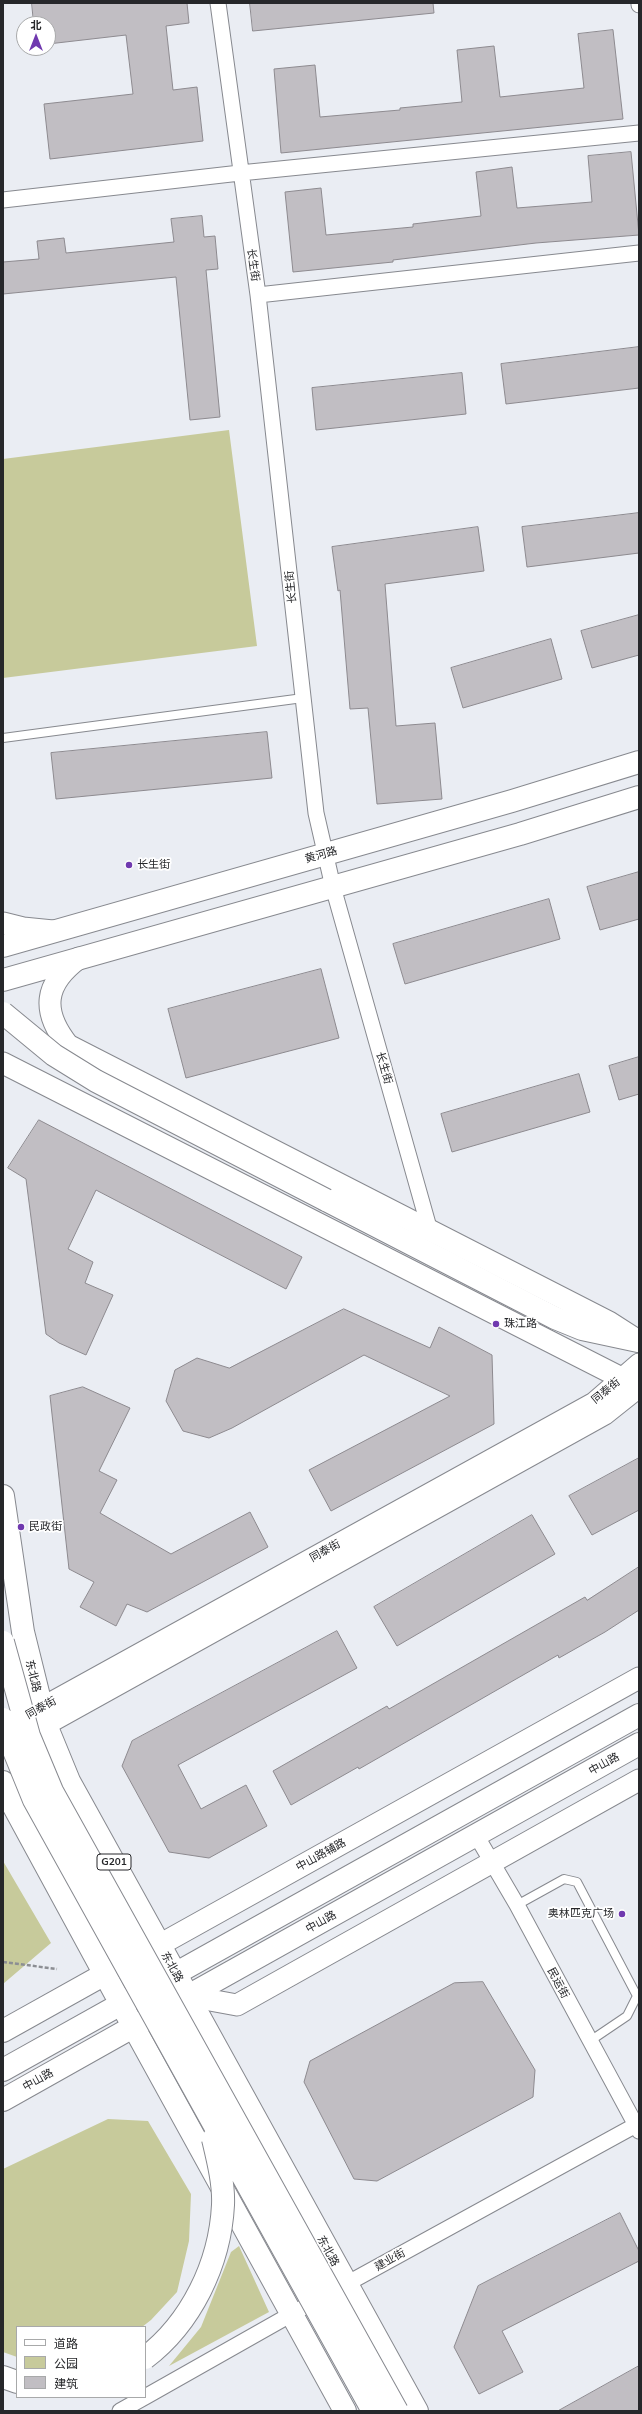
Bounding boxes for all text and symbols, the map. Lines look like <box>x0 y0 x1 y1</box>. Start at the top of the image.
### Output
north arrow <box>16 16 56 56</box>
text: 北 <box>31 18 42 32</box>
street label: 长生街 <box>244 248 262 282</box>
street label: 长生街 <box>283 570 299 604</box>
street label: 黄河路 <box>303 844 339 866</box>
place label: 长生街 <box>137 858 170 872</box>
marker: 长生街 <box>124 860 134 870</box>
street label: 长生街 <box>373 1050 395 1086</box>
place label: 珠江路 <box>504 1317 537 1331</box>
marker: 珠江路 <box>491 1319 501 1329</box>
street label: 同泰街 <box>589 1375 623 1407</box>
place label: 民政街 <box>29 1520 62 1534</box>
marker: 民政街 <box>16 1522 26 1532</box>
street label: 同泰街 <box>307 1537 343 1565</box>
street label: 东北路 <box>23 1658 43 1694</box>
street label: 同泰街 <box>23 1694 59 1722</box>
street label: 中山路 <box>586 1750 622 1778</box>
street label: 中山路辅路 <box>294 1836 348 1874</box>
road number: G201 <box>97 1854 131 1870</box>
place label: 奥林匹克广场 <box>548 1907 614 1921</box>
street label: 中山路 <box>303 1908 339 1936</box>
marker: 奥林匹克广场 <box>617 1909 627 1919</box>
street label: 东北路 <box>158 1949 186 1985</box>
street label: 民运街 <box>544 1965 572 2001</box>
street label: 中山路 <box>20 2066 56 2094</box>
street label: 东北路 <box>314 2233 342 2269</box>
street label: 建业街 <box>372 2246 408 2274</box>
legend <box>16 2326 146 2398</box>
text: 道路 <box>54 2336 78 2351</box>
text: 公园 <box>54 2356 78 2371</box>
text: 建筑 <box>54 2376 78 2391</box>

